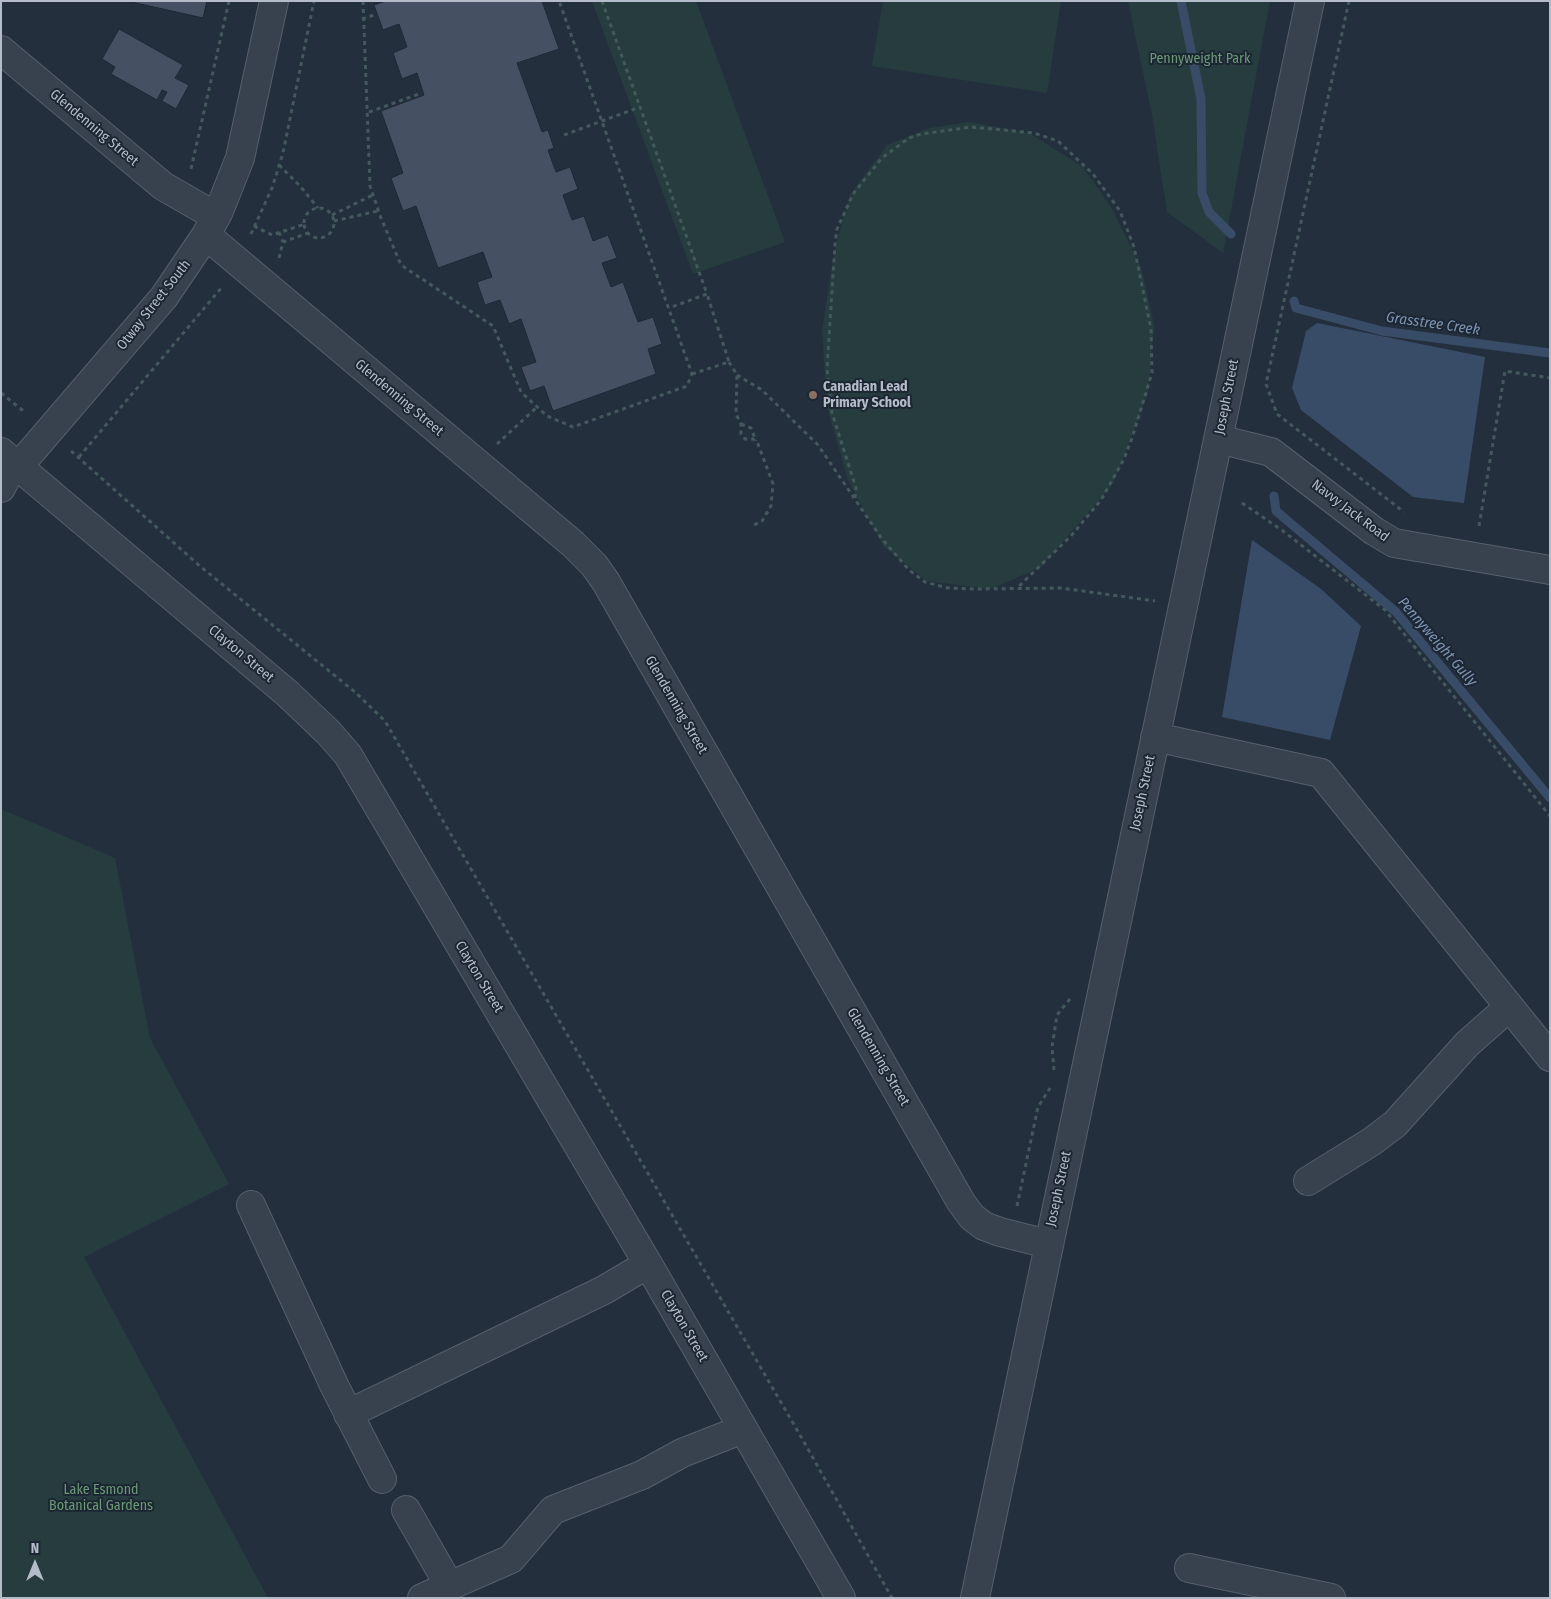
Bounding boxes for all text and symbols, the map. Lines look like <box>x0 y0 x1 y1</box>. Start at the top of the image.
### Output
park label: Pennyweight Park <box>1149 51 1251 67</box>
street label: Glendenning Street <box>46 86 142 170</box>
street label: Otway Street South <box>114 257 194 353</box>
water label: Grasstree Creek <box>1385 309 1481 339</box>
street label: Glendenning Street <box>351 356 447 440</box>
street label: Joseph Street <box>1211 358 1243 436</box>
place label: Canadian Lead Primary School <box>823 379 911 412</box>
marker: Canadian Lead Primary School <box>807 389 819 401</box>
street label: Navvy Jack Road <box>1308 476 1392 546</box>
water label: Pennyweight Gully <box>1394 594 1480 690</box>
street label: Clayton Street <box>205 622 277 686</box>
street label: Glendenning Street <box>641 653 711 757</box>
street label: Joseph Street <box>1127 754 1159 832</box>
street label: Clayton Street <box>451 938 507 1016</box>
street label: Glendenning Street <box>843 1005 913 1109</box>
street label: Joseph Street <box>1043 1150 1075 1228</box>
street label: Clayton Street <box>657 1287 711 1365</box>
park label: Lake Esmond Botanical Gardens <box>49 1482 153 1514</box>
north arrow <box>10 1539 60 1589</box>
text: N <box>31 1540 39 1557</box>

